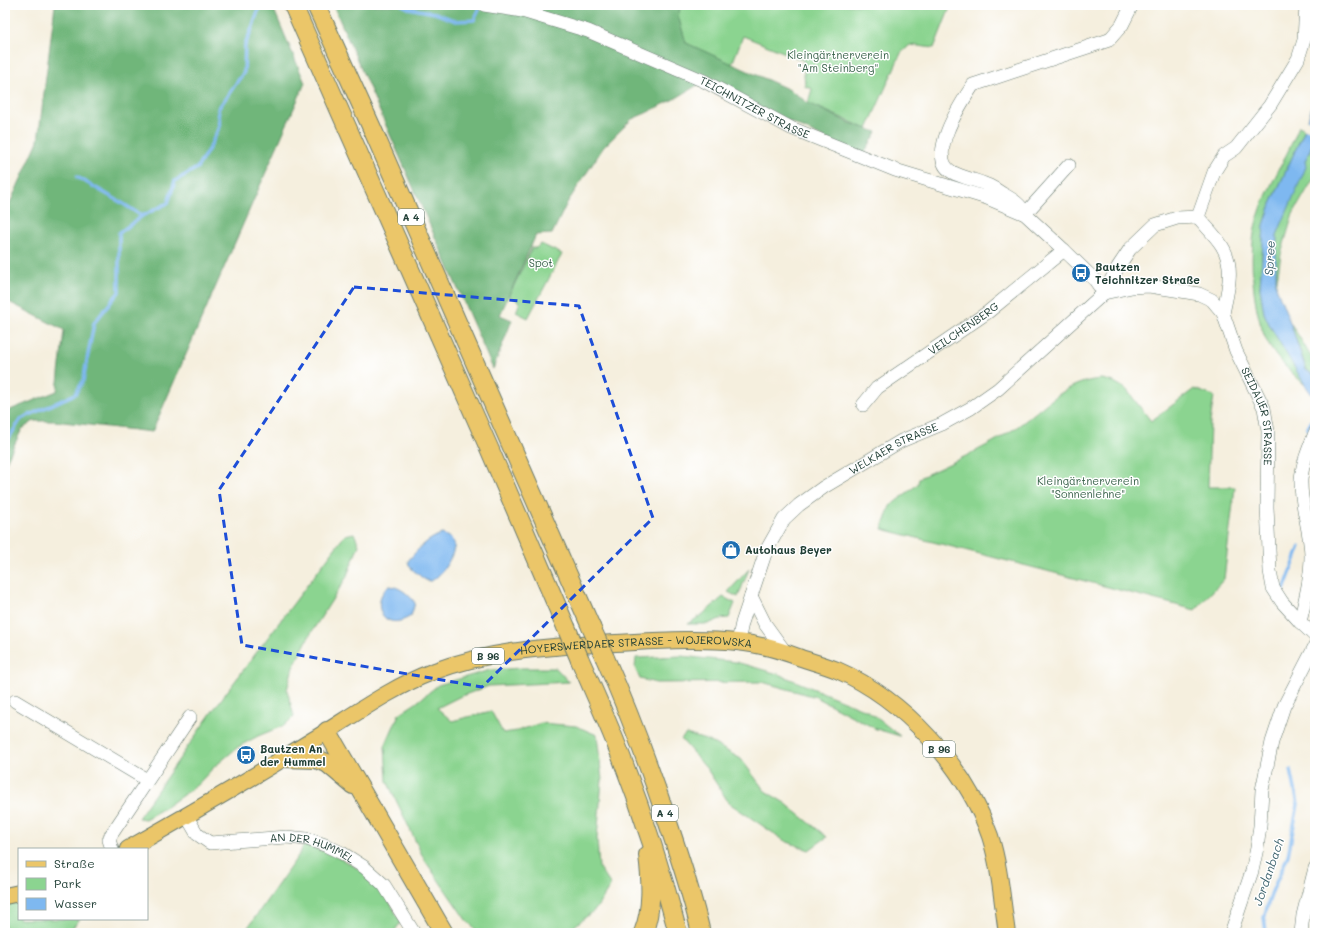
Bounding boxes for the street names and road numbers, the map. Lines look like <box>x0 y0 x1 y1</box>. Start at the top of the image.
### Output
street label: TEICHNITZER STRASSE <box>698 72 812 142</box>
road number: A 4 <box>398 209 424 225</box>
street label: VEILCHENBERG <box>925 298 1002 358</box>
street label: SEIDAUER STRASSE <box>1238 364 1276 466</box>
street label: WELKAER STRASSE <box>846 419 940 477</box>
street label: HOYERSWERDAER STRASSE - WOJEROWSKA <box>519 632 753 658</box>
road number: B 96 <box>472 648 504 664</box>
road number: B 96 <box>923 741 955 757</box>
road number: A 4 <box>652 805 678 821</box>
street label: AN DER HUMMEL <box>269 829 358 866</box>

